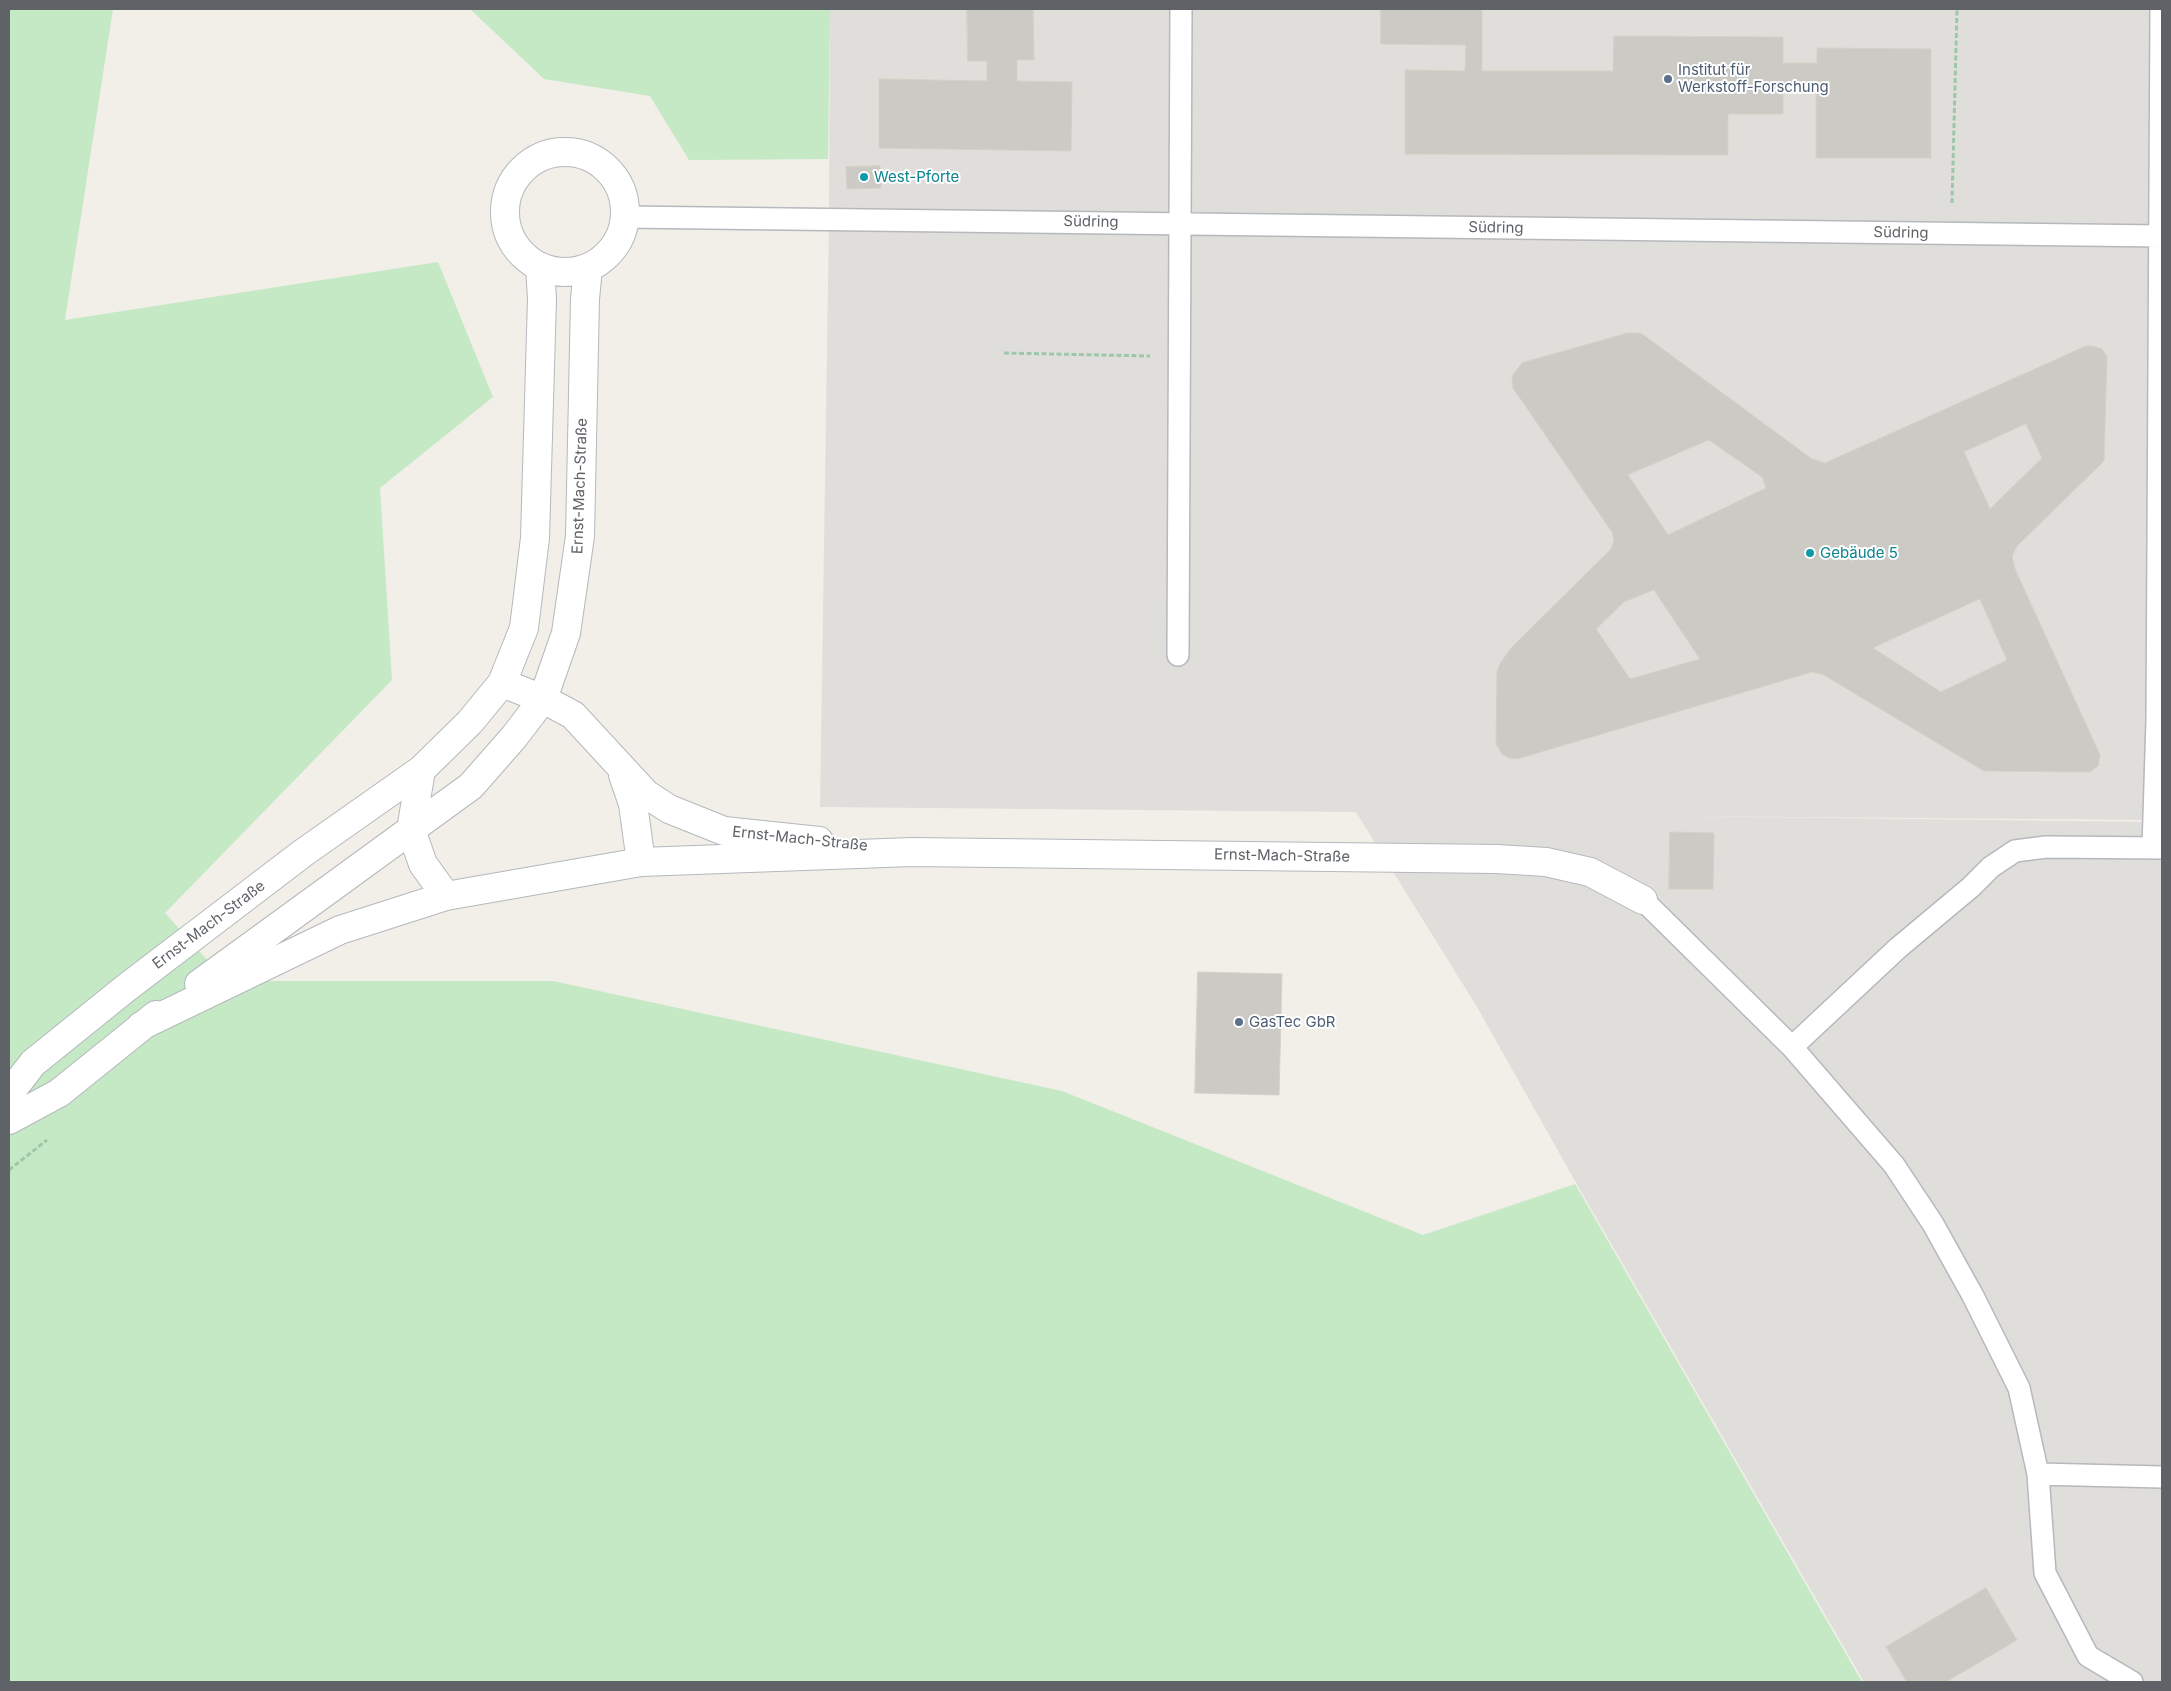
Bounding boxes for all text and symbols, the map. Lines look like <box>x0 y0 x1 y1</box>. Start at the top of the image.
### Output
place label: Institut für Werkstoff-Forschung <box>1678 61 1829 96</box>
marker: Institut für Werkstoff-Forschung <box>1662 73 1674 85</box>
place label: West-Pforte <box>874 168 959 186</box>
marker: West-Pforte <box>858 171 870 183</box>
street label: Südring <box>1063 213 1119 231</box>
street label: Südring <box>1468 219 1524 237</box>
street label: Südring <box>1873 224 1929 242</box>
street label: Ernst-Mach-Straße <box>569 418 591 554</box>
place label: Gebäude 5 <box>1820 544 1898 562</box>
marker: Gebäude 5 <box>1804 547 1816 559</box>
street label: Ernst-Mach-Straße <box>731 823 869 855</box>
street label: Ernst-Mach-Straße <box>1214 846 1350 866</box>
street label: Ernst-Mach-Straße <box>149 877 269 973</box>
place label: GasTec GbR <box>1249 1013 1335 1031</box>
marker: GasTec GbR <box>1233 1016 1245 1028</box>

